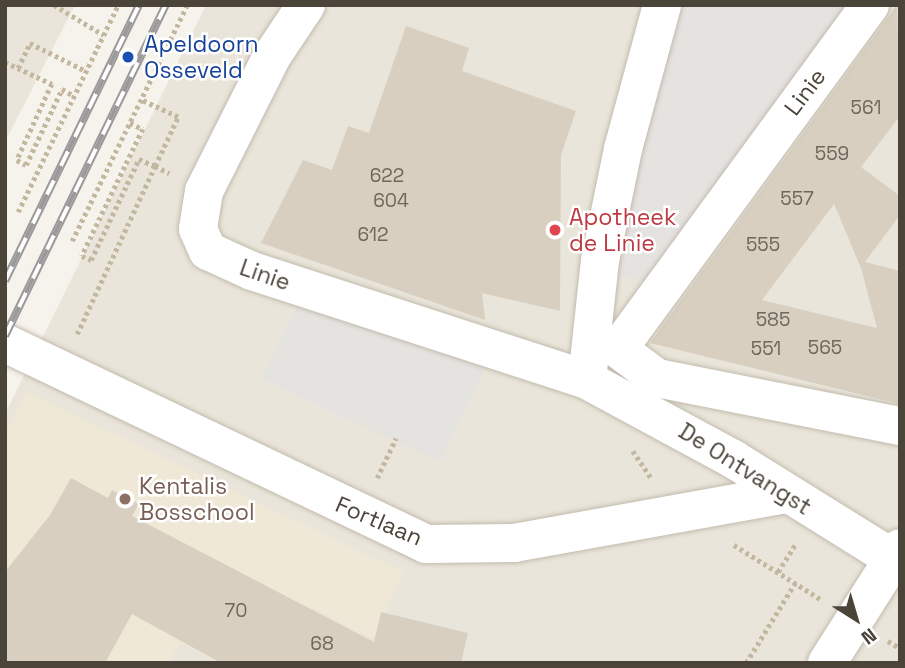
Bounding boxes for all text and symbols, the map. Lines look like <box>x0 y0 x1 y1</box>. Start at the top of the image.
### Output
place label: Apeldoorn Osseveld <box>144 30 259 84</box>
marker: Apeldoorn Osseveld <box>118 47 138 67</box>
street label: Linie <box>778 63 832 121</box>
house number: 561 <box>851 97 881 119</box>
house number: 559 <box>815 143 849 165</box>
house number: 622 <box>370 165 404 187</box>
house number: 557 <box>780 188 814 210</box>
house number: 604 <box>373 190 409 212</box>
place label: Apotheek de Linie <box>569 203 676 257</box>
marker: Apotheek de Linie <box>547 222 563 238</box>
house number: 612 <box>358 224 388 246</box>
house number: 555 <box>746 234 780 256</box>
street label: Linie <box>236 254 294 296</box>
house number: 585 <box>756 309 790 331</box>
house number: 565 <box>808 337 842 359</box>
house number: 551 <box>751 338 781 360</box>
street label: De Ontvangst <box>674 417 816 521</box>
place label: Kentalis Bosschool <box>139 472 255 526</box>
street label: Fortlaan <box>331 490 427 552</box>
marker: Kentalis Bosschool <box>117 491 133 507</box>
north arrow <box>821 584 891 654</box>
house number: 70 <box>225 600 247 622</box>
text: N <box>856 622 882 650</box>
house number: 68 <box>310 633 334 655</box>

